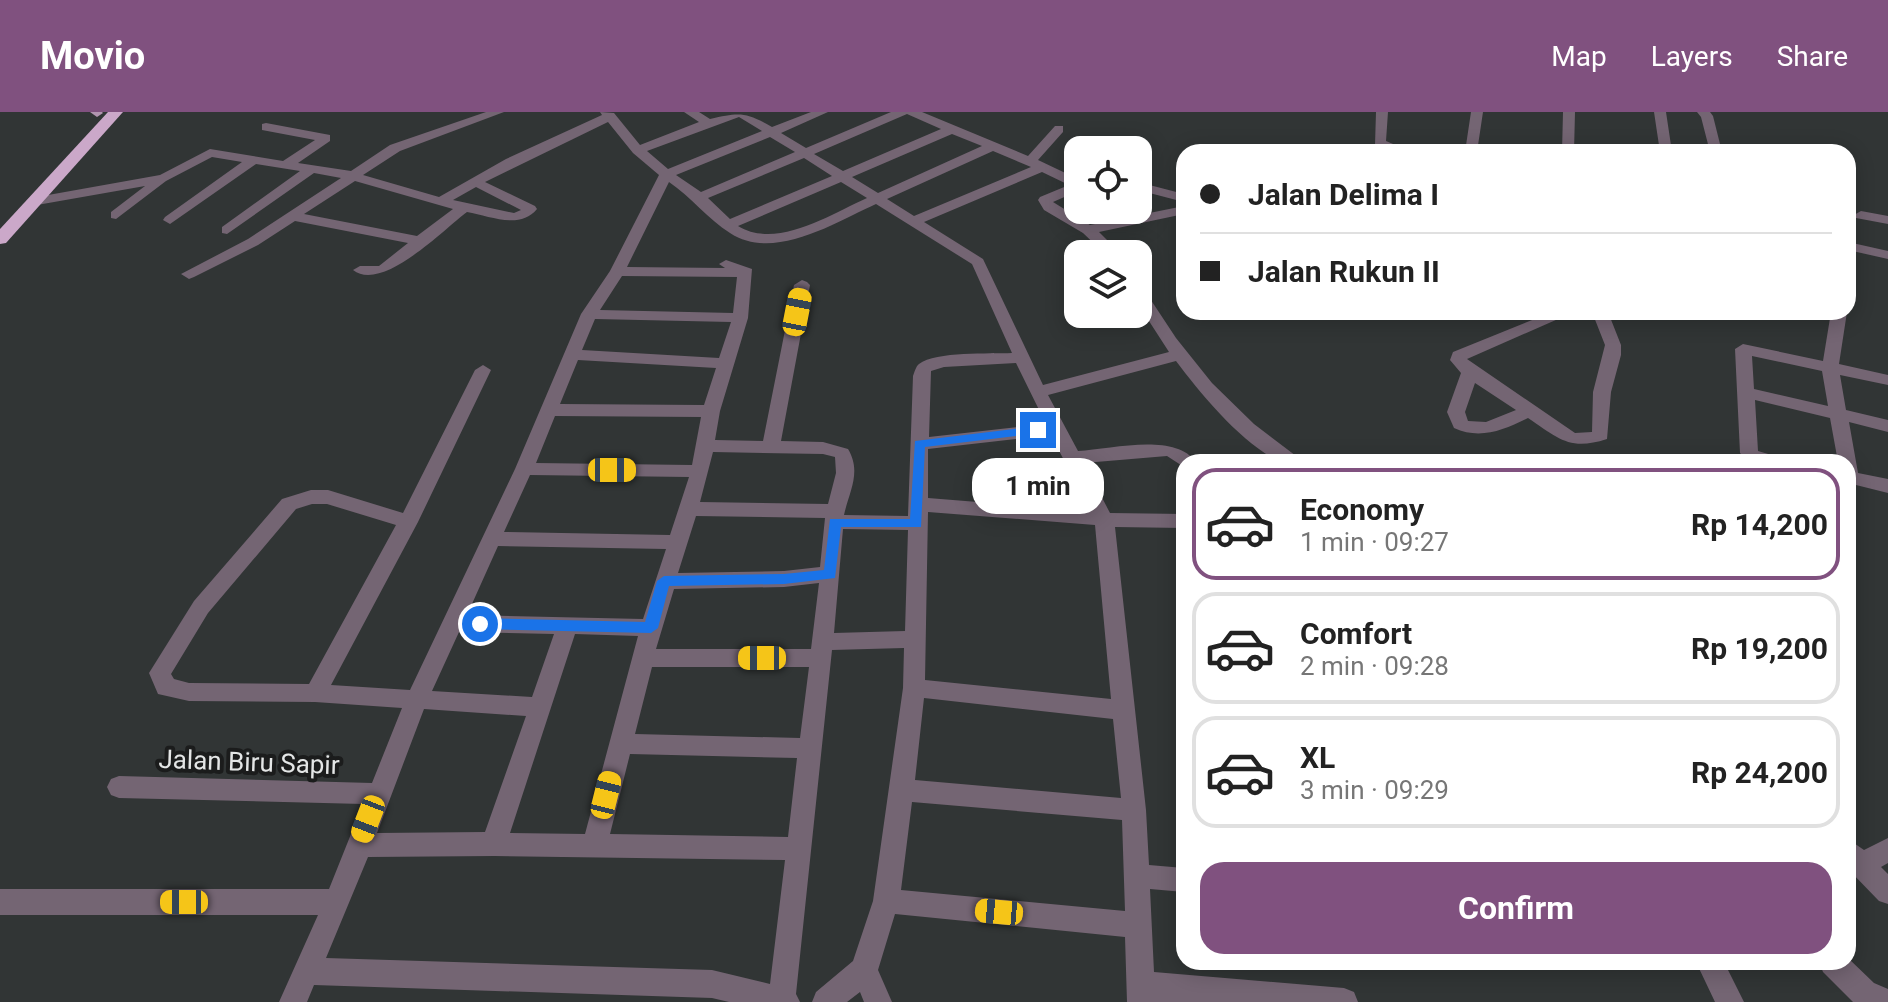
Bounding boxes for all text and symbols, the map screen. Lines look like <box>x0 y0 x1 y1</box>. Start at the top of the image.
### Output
text: Movio <box>40 34 145 78</box>
text: Map <box>1551 40 1607 73</box>
text: Layers <box>1651 40 1733 73</box>
text: Share <box>1777 40 1848 73</box>
map controls <box>1064 136 1152 328</box>
button: locate <box>1064 136 1152 224</box>
text: Jalan Delima I <box>1248 177 1439 212</box>
button: layers <box>1064 240 1152 328</box>
text: Jalan Rukun II <box>1248 254 1440 289</box>
car <box>781 286 813 338</box>
route end <box>1020 412 1056 448</box>
car <box>588 458 636 482</box>
callout: 1 min <box>972 458 1104 514</box>
text: 1 min <box>1005 471 1071 501</box>
icon: car <box>1204 488 1276 560</box>
text: Economy <box>1300 492 1424 527</box>
text: Rp 14,200 <box>1691 507 1828 542</box>
text: 1 min · 09:27 <box>1300 527 1449 557</box>
route start <box>462 606 498 642</box>
icon: car <box>1204 612 1276 684</box>
text: Comfort <box>1300 616 1412 651</box>
text: Rp 19,200 <box>1691 631 1828 666</box>
car <box>738 646 786 670</box>
text: 2 min · 09:28 <box>1300 651 1449 681</box>
icon: car <box>1204 736 1276 808</box>
text: XL <box>1300 740 1335 775</box>
street label: Jalan Biru Sapir <box>158 744 340 780</box>
text: Rp 24,200 <box>1691 755 1828 790</box>
car <box>589 769 623 821</box>
text: 3 min · 09:29 <box>1300 775 1449 805</box>
car <box>348 792 388 846</box>
button: Confirm <box>1200 862 1832 954</box>
car <box>160 890 208 914</box>
car <box>974 898 1024 926</box>

